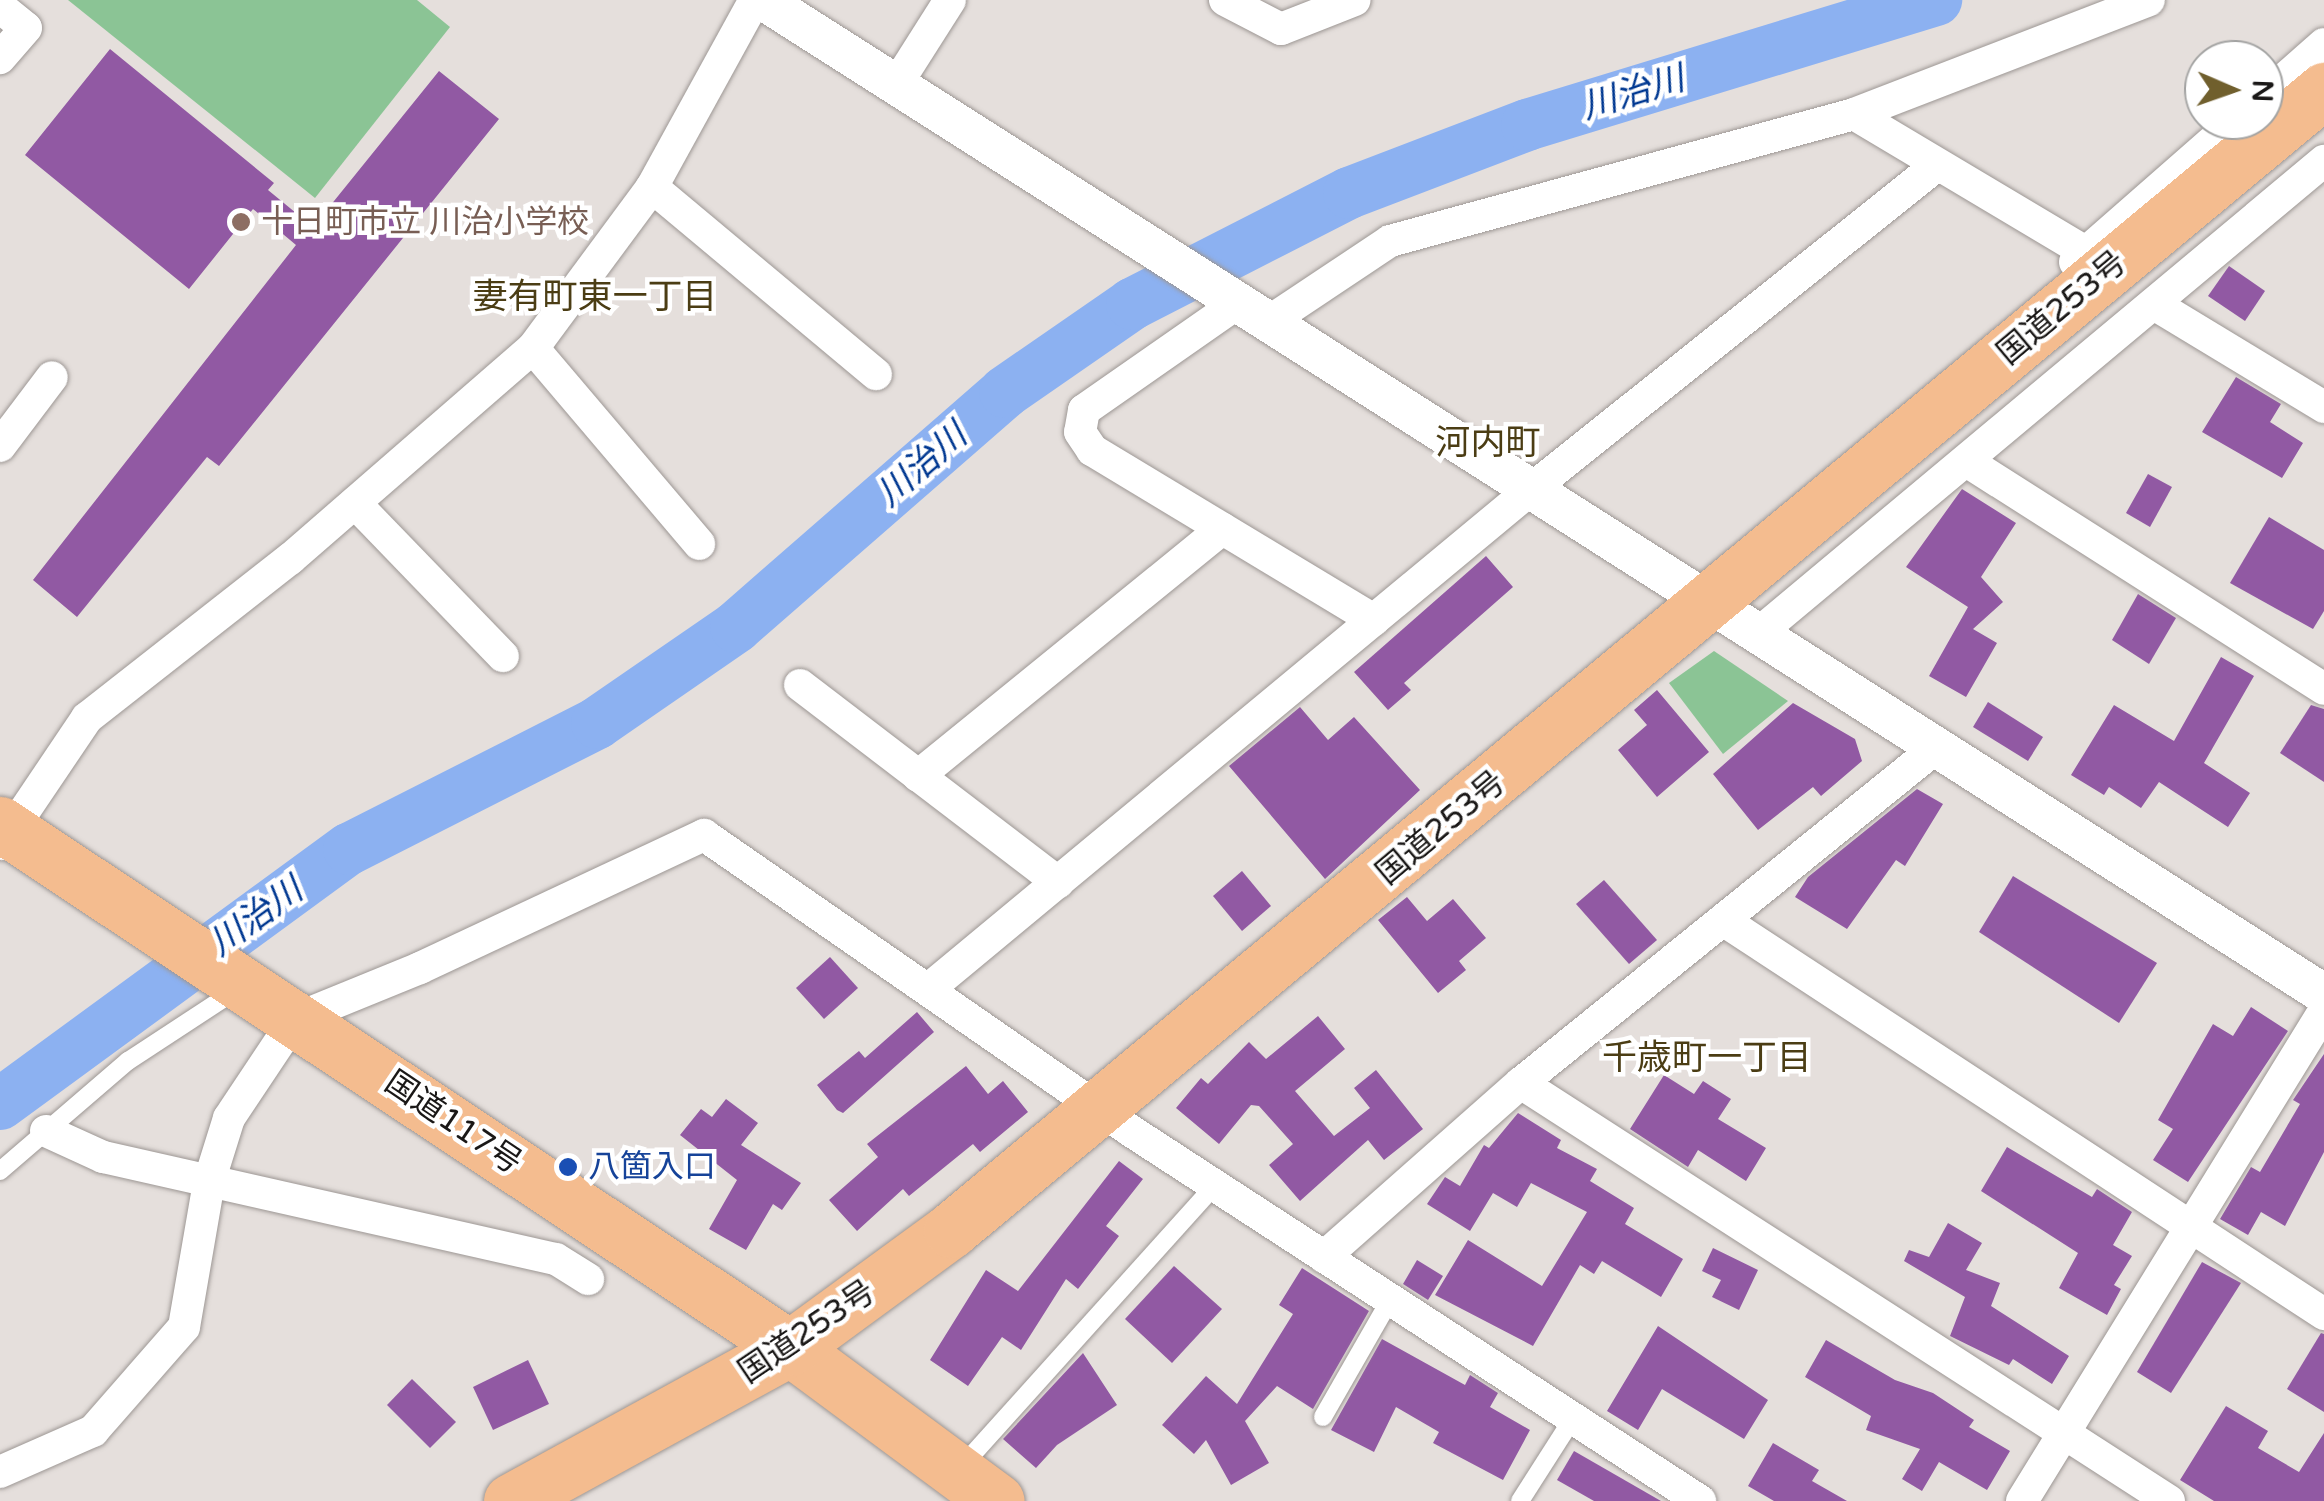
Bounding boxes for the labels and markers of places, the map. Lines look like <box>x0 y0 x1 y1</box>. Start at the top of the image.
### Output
place label: 十日町市立 川治小学校 <box>261 203 589 241</box>
marker: 十日町市立 川治小学校 <box>230 211 252 233</box>
place label: 八箇入口 <box>588 1148 716 1186</box>
marker: 八箇入口 <box>557 1156 579 1178</box>

